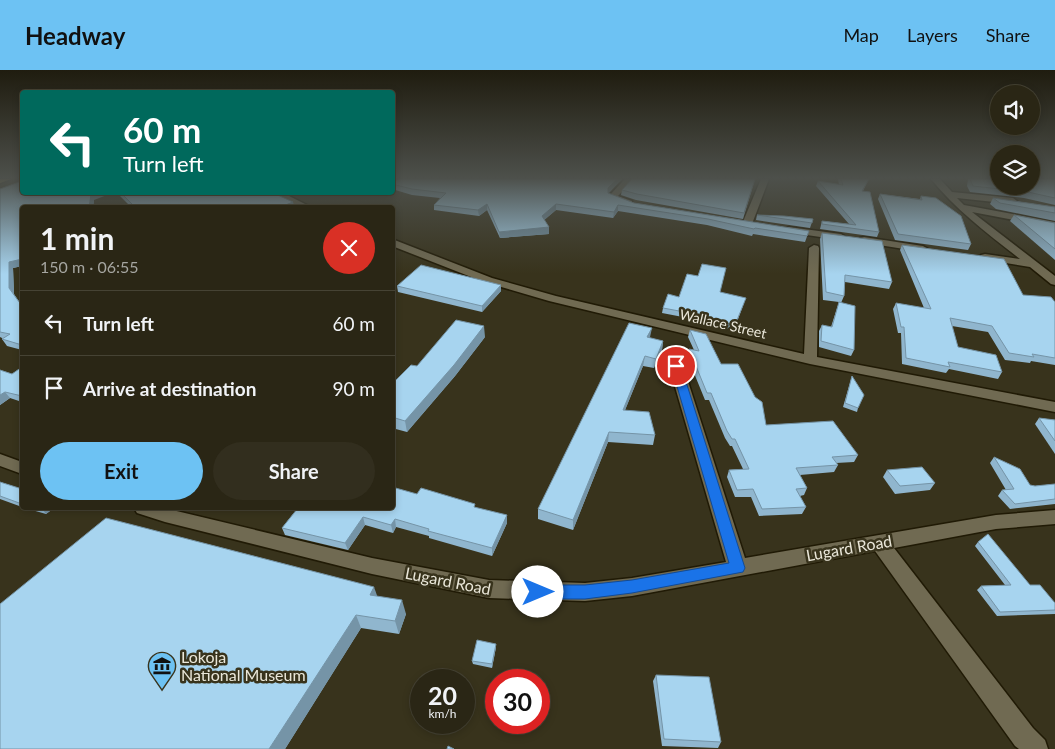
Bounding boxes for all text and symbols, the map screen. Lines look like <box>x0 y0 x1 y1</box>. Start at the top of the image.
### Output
text: Headway <box>25 21 125 50</box>
text: Map <box>843 24 879 46</box>
text: Layers <box>907 24 958 46</box>
text: Share <box>986 24 1030 46</box>
map controls <box>990 85 1040 195</box>
button: sound <box>990 85 1040 135</box>
text: 60 m <box>123 108 201 150</box>
icon: left <box>40 110 105 175</box>
button: layers <box>990 145 1040 195</box>
text: Turn left <box>123 150 204 177</box>
text: 1 min <box>40 220 114 256</box>
button: close <box>323 222 375 274</box>
text: 150 m · 06:55 <box>40 257 139 276</box>
street label: Wallace Street <box>678 305 768 342</box>
icon: left <box>40 309 68 337</box>
text: Turn left <box>83 312 154 335</box>
text: 60 m <box>332 312 375 335</box>
pin <box>655 345 697 387</box>
icon: arrive <box>662 352 690 380</box>
icon: arrive <box>40 374 68 402</box>
text: Arrive at destination <box>83 377 256 400</box>
text: 90 m <box>332 377 375 400</box>
button: Exit <box>40 442 203 500</box>
button: Share <box>213 442 375 500</box>
street label: Lugard Road <box>804 531 893 564</box>
street label: Lugard Road <box>404 563 493 598</box>
position arrow <box>511 565 563 617</box>
place label: Lokoja National Museum <box>181 647 306 684</box>
museum icon: Lokoja National Museum <box>147 651 177 690</box>
speed limit sign: 30 <box>485 669 550 734</box>
text: 20 <box>428 680 457 710</box>
text: km/h <box>428 706 457 721</box>

